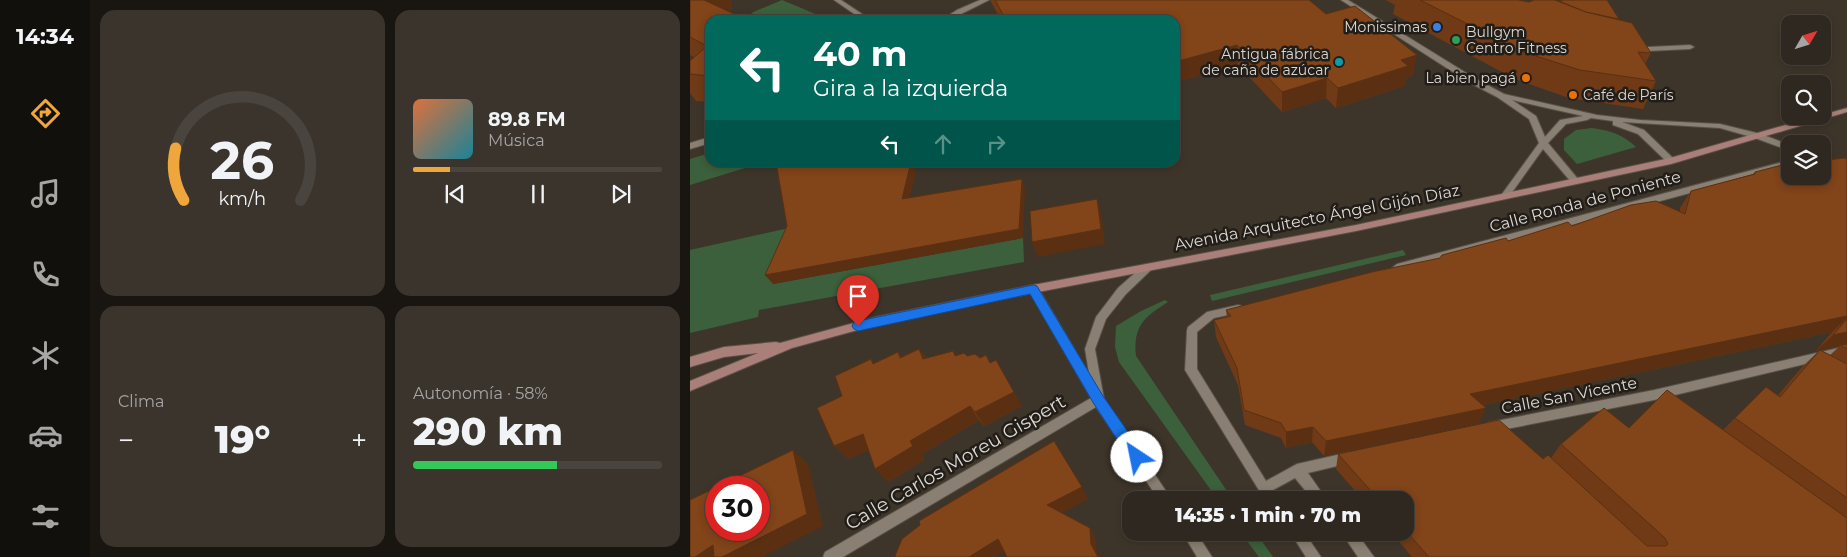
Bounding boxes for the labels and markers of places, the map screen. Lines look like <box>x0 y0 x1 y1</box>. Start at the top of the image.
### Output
place label: Monissimas <box>1344 18 1427 36</box>
marker: Monissimas <box>1431 21 1443 33</box>
place label: Bullgym Centro Fitness <box>1466 23 1567 57</box>
marker: Bullgym Centro Fitness <box>1450 34 1462 46</box>
place label: Antigua fábrica de caña de azúcar <box>1202 45 1329 79</box>
marker: Antigua fábrica de caña de azúcar <box>1333 56 1345 68</box>
place label: La bien pagá <box>1425 69 1516 87</box>
marker: La bien pagá <box>1520 72 1532 84</box>
place label: Café de París <box>1583 86 1674 104</box>
marker: Café de París <box>1567 89 1579 101</box>
pin <box>837 275 879 326</box>

